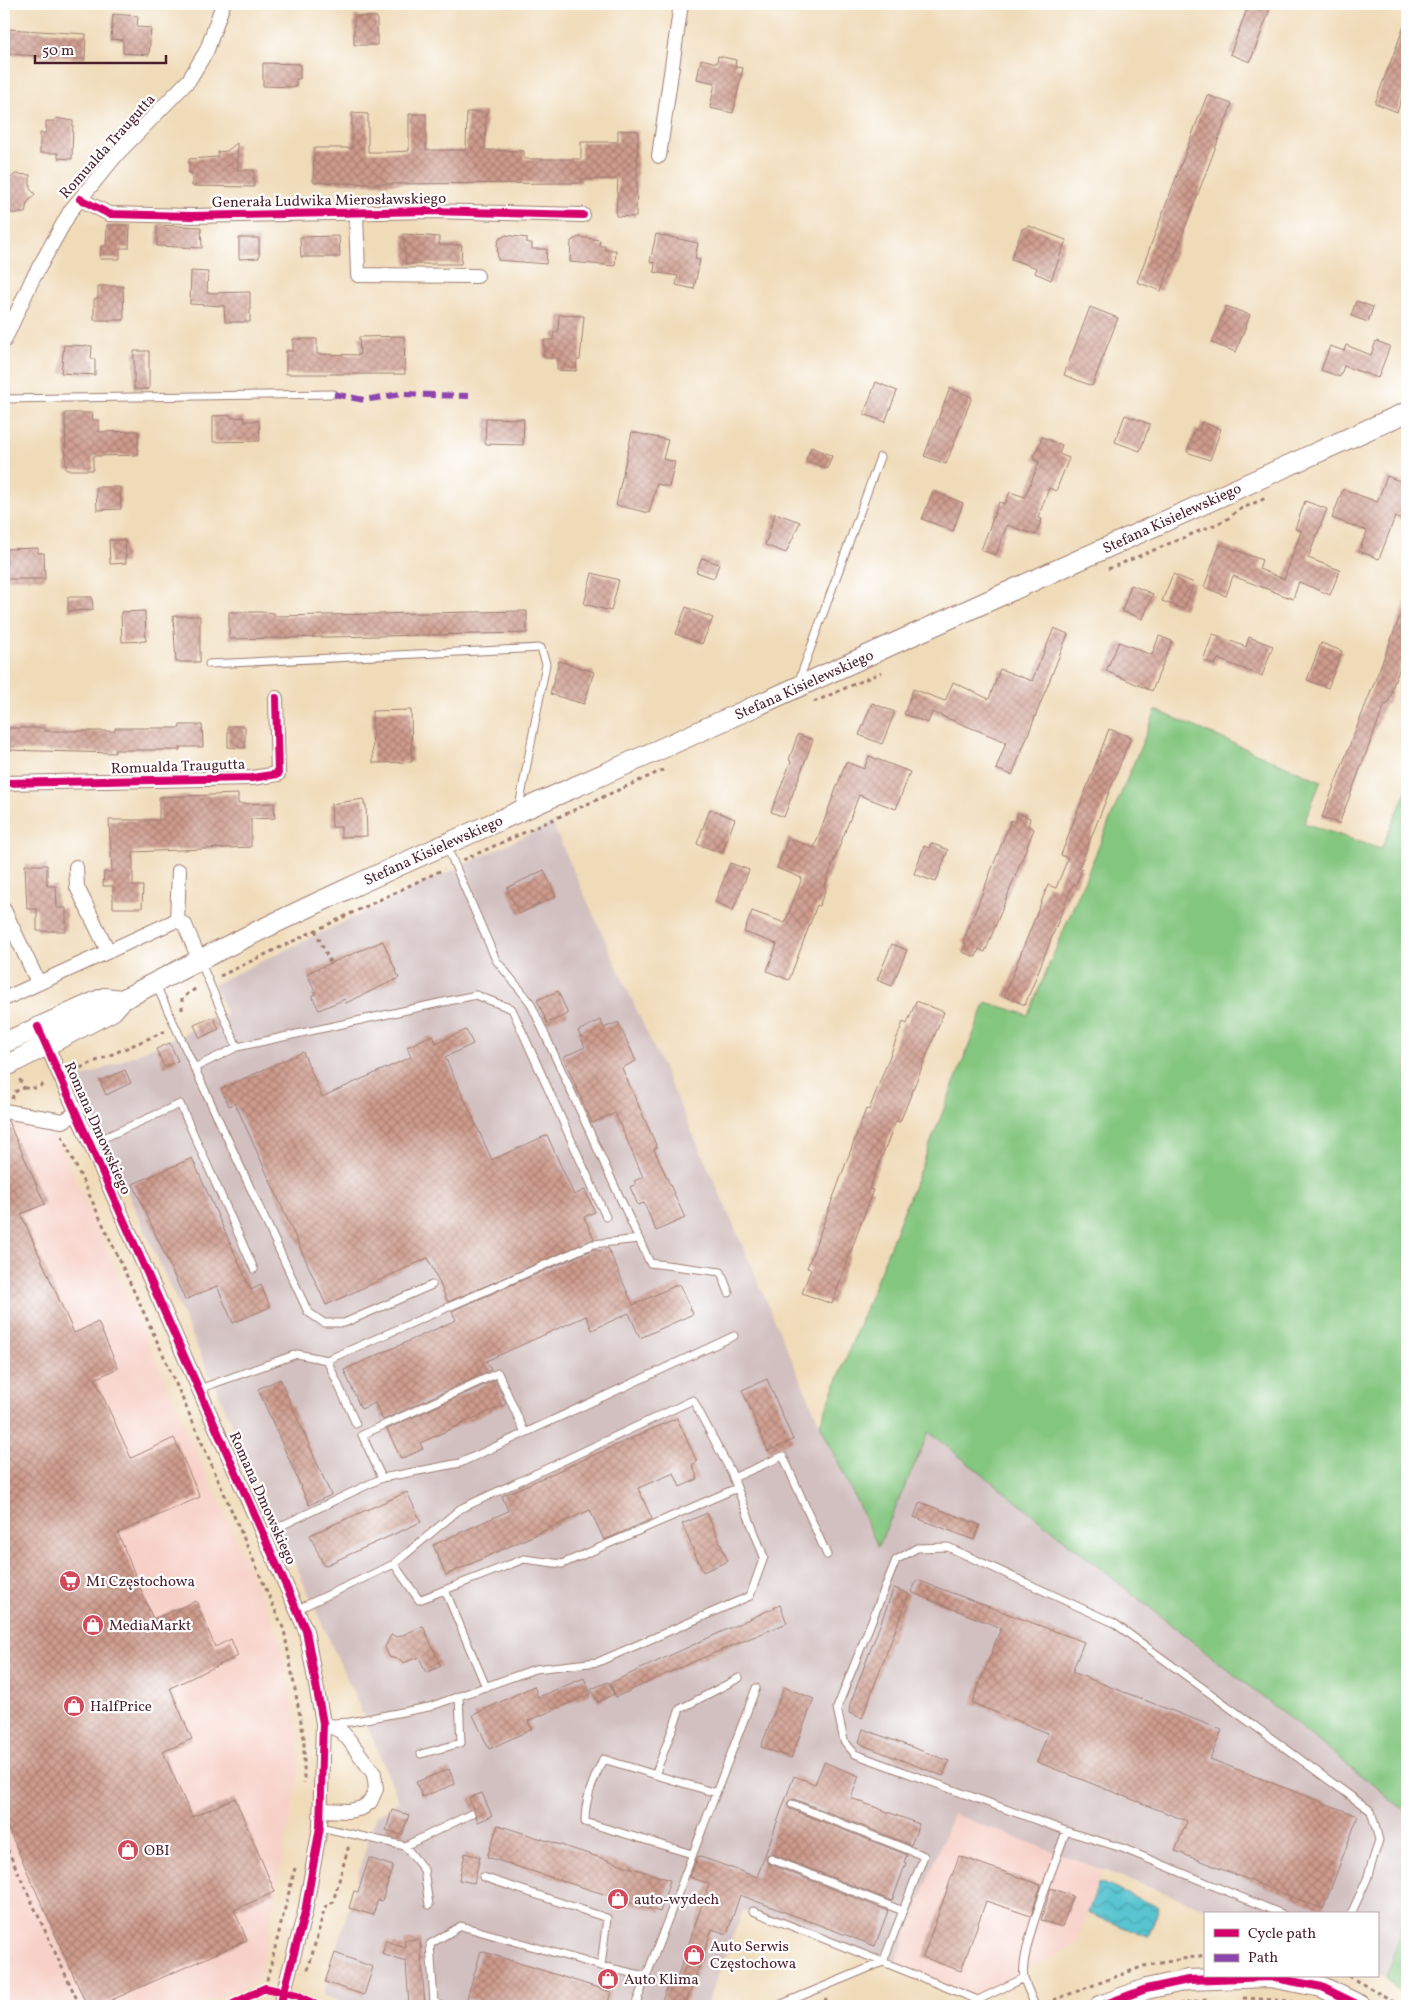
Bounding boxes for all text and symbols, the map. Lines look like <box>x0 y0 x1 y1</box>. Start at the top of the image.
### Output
scale bar <box>35 32 166 64</box>
text: 50 m <box>42 41 74 62</box>
street label: Romualda Traugutta <box>55 90 161 204</box>
street label: Generała Ludwika Mierosławskiego <box>212 189 446 214</box>
street label: Stefana Kisielewskiego <box>1100 479 1245 560</box>
street label: Stefana Kisielewskiego <box>732 645 877 726</box>
street label: Romualda Traugutta <box>110 755 246 780</box>
street label: Stefana Kisielewskiego <box>361 811 507 892</box>
street label: Romana Dmowskiego <box>58 1059 135 1199</box>
street label: Romana Dmowskiego <box>223 1429 300 1569</box>
supermarket icon: M1 Częstochowa <box>58 1569 82 1593</box>
place label: M1 Częstochowa <box>86 1572 195 1593</box>
shop icon: MediaMarkt <box>81 1613 105 1637</box>
place label: MediaMarkt <box>109 1616 191 1637</box>
shop icon: HalfPrice <box>62 1694 86 1718</box>
place label: HalfPrice <box>90 1697 152 1718</box>
shop icon: OBI <box>116 1838 140 1862</box>
place label: OBI <box>144 1841 170 1862</box>
shop icon: auto-wydech <box>606 1887 630 1911</box>
place label: auto-wydech <box>634 1890 719 1911</box>
legend <box>1204 1912 1378 1978</box>
text: Cycle path <box>1248 1924 1316 1945</box>
place label: Auto Serwis Częstochowa <box>710 1937 796 1975</box>
shop icon: Auto Serwis Częstochowa <box>682 1943 706 1967</box>
text: Path <box>1248 1948 1278 1969</box>
shop icon: Auto Klima <box>596 1967 620 1991</box>
place label: Auto Klima <box>624 1970 699 1991</box>

